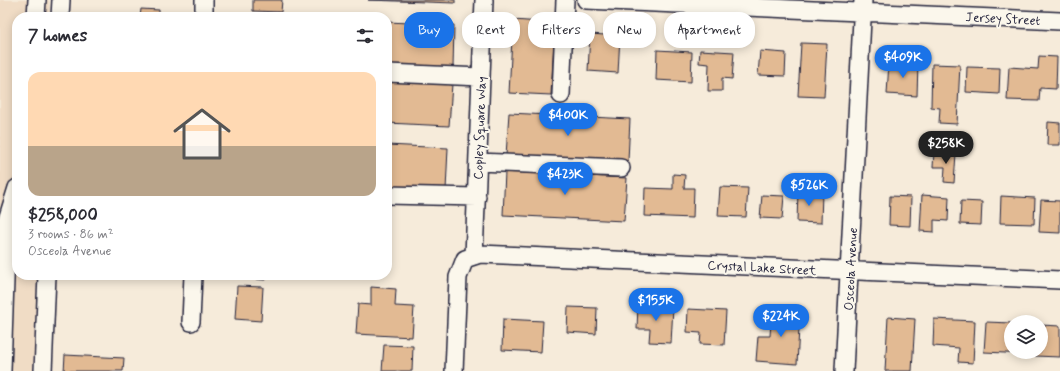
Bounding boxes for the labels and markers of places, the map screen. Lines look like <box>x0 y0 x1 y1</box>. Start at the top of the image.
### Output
pin: $409K <box>875 45 931 79</box>
pin: $400K <box>540 103 596 137</box>
pin: $258K <box>918 131 974 165</box>
pin: $423K <box>537 162 593 196</box>
pin: $526K <box>781 173 837 207</box>
pin: $155K <box>628 288 684 322</box>
pin: $224K <box>753 304 809 338</box>

